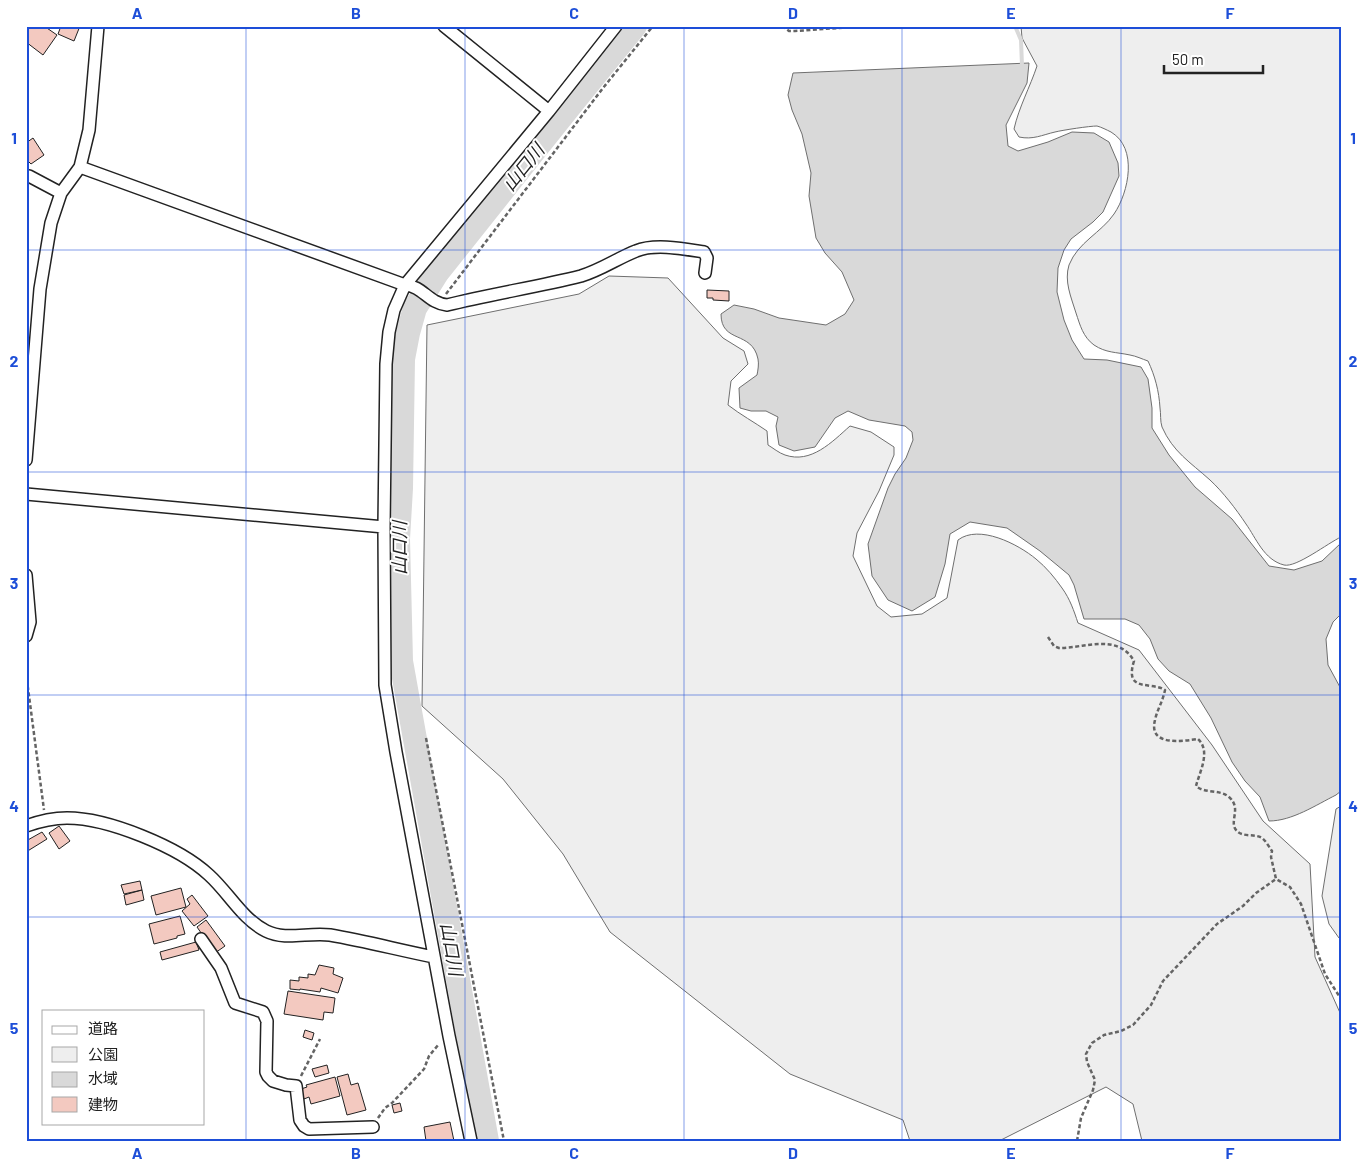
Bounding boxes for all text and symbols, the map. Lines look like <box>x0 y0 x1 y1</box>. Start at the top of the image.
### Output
text: A <box>132 3 143 22</box>
text: B <box>351 3 361 22</box>
text: C <box>569 3 579 22</box>
text: D <box>788 3 798 22</box>
text: E <box>1006 3 1016 22</box>
text: F <box>1226 3 1235 22</box>
scale bar <box>1164 42 1263 74</box>
text: 50 m <box>1172 50 1204 68</box>
text: 1 <box>11 128 17 147</box>
text: 1 <box>1350 128 1356 147</box>
water label: 山口川 <box>497 138 550 195</box>
text: 2 <box>10 351 19 370</box>
text: 2 <box>1349 351 1358 370</box>
water label: 山口川 <box>388 519 410 575</box>
text: 3 <box>10 573 18 592</box>
text: 3 <box>1349 573 1357 592</box>
text: 4 <box>9 796 19 815</box>
text: 4 <box>1348 796 1358 815</box>
water label: 山口川 <box>436 921 468 979</box>
legend <box>42 1010 205 1124</box>
text: 5 <box>10 1018 19 1037</box>
text: 5 <box>1349 1018 1358 1037</box>
text: 道路 <box>88 1019 118 1037</box>
text: 公園 <box>88 1045 118 1063</box>
text: 水域 <box>88 1069 118 1087</box>
text: 建物 <box>88 1095 118 1113</box>
text: A <box>132 1143 143 1162</box>
text: B <box>351 1143 361 1162</box>
text: C <box>569 1143 579 1162</box>
text: D <box>788 1143 798 1162</box>
text: E <box>1006 1143 1016 1162</box>
text: F <box>1226 1143 1235 1162</box>

